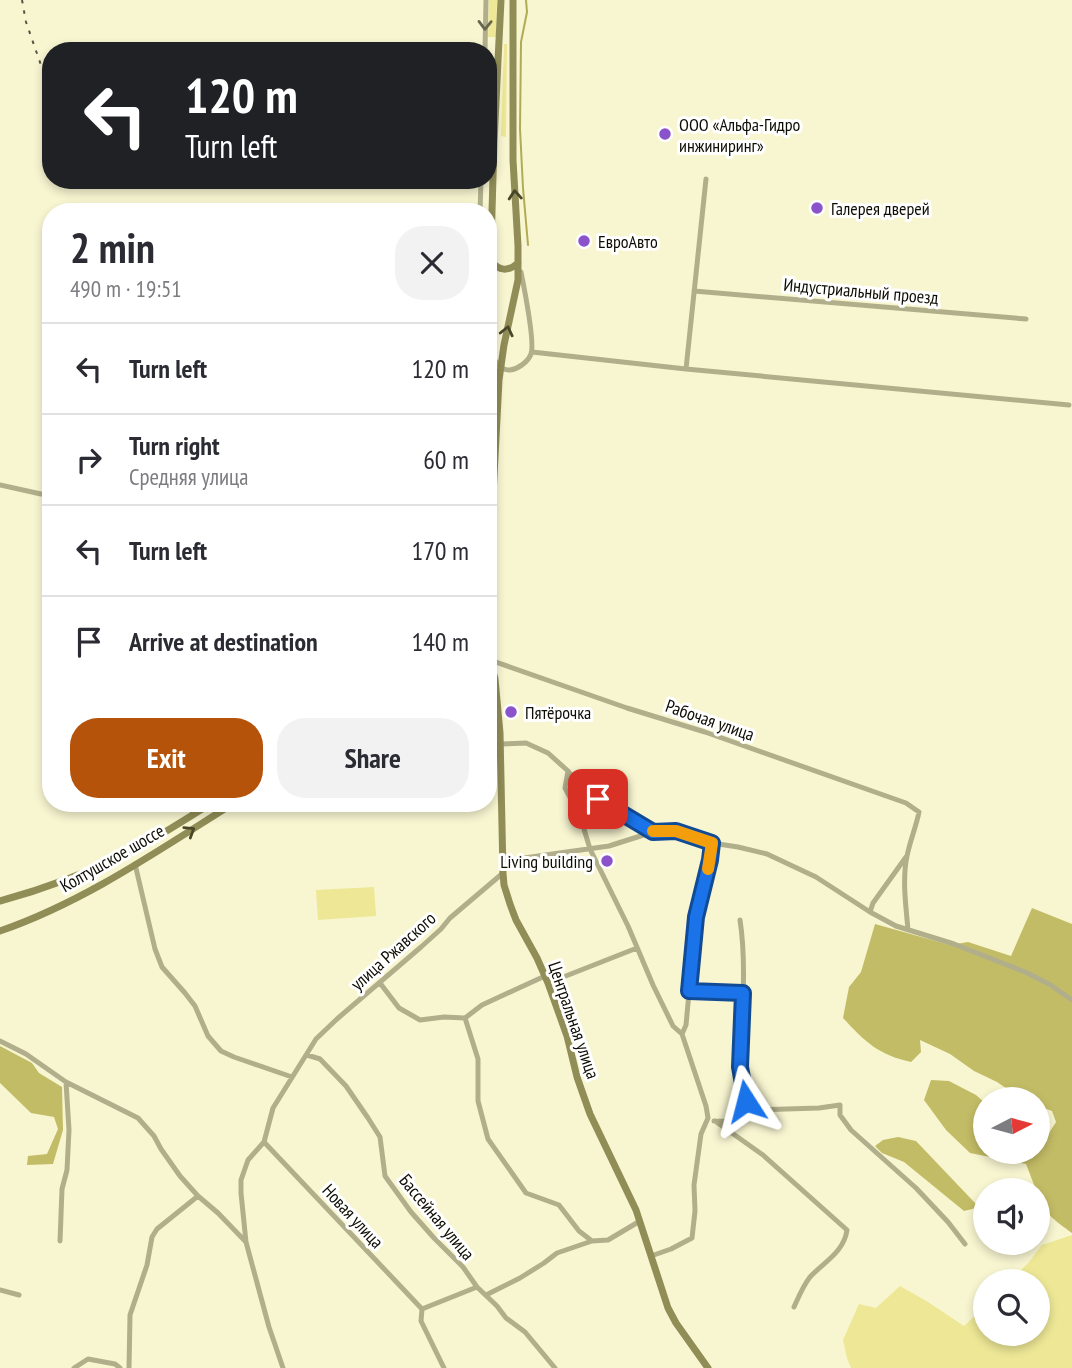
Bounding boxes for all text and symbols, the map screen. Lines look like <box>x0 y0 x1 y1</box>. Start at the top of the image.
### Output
one-way arrow <box>478 20 493 31</box>
text: 120 m <box>185 63 298 127</box>
icon: left <box>70 70 161 161</box>
place label: ООО «Альфа-Гидро инжиниринг» <box>679 113 801 157</box>
text: Turn left <box>185 125 277 167</box>
marker: ООО «Альфа-Гидро инжиниринг» <box>657 126 673 142</box>
one-way arrow <box>508 189 523 200</box>
place label: Галерея дверей <box>831 197 930 220</box>
marker: Галерея дверей <box>809 200 825 216</box>
text: 2 min <box>70 220 155 275</box>
button: close <box>395 226 469 300</box>
place label: ЕвроАвто <box>598 230 658 253</box>
marker: ЕвроАвто <box>576 233 592 249</box>
street label: Индустриальный проезд <box>783 273 940 309</box>
text: 490 m · 19:51 <box>70 274 182 303</box>
one-way arrow <box>499 326 513 338</box>
icon: left <box>70 350 108 388</box>
text: Turn left <box>129 352 207 385</box>
text: 120 m <box>411 352 469 385</box>
text: Turn right <box>129 429 220 462</box>
icon: right <box>70 441 108 479</box>
text: 60 m <box>423 443 469 476</box>
text: Средняя улица <box>129 462 249 491</box>
icon: left <box>70 532 108 570</box>
text: Turn left <box>129 534 207 567</box>
text: 170 m <box>411 534 469 567</box>
icon: arrive <box>70 623 108 661</box>
text: Arrive at destination <box>129 625 318 658</box>
text: 140 m <box>411 625 469 658</box>
street label: Рабочая улица <box>663 694 757 746</box>
place label: Пятёрочка <box>525 701 591 724</box>
marker: Пятёрочка <box>503 704 519 720</box>
button: Exit <box>70 718 263 798</box>
button: Share <box>277 718 469 798</box>
pin <box>568 769 628 829</box>
icon: arrive <box>579 780 617 818</box>
street label: Колтушское шоссе <box>56 819 168 897</box>
one-way arrow <box>182 826 195 839</box>
place label: Living building <box>500 850 593 873</box>
marker: Living building <box>599 853 615 869</box>
street label: улица Ржавского <box>346 907 441 995</box>
street label: Центральная улица <box>543 958 605 1082</box>
position arrow <box>709 1064 783 1138</box>
north arrow <box>973 1087 1050 1164</box>
map controls <box>973 1087 1050 1346</box>
street label: Бассейная улица <box>394 1169 480 1265</box>
button: sound <box>973 1178 1050 1255</box>
street label: Новая улица <box>317 1179 389 1253</box>
button: search <box>973 1269 1050 1346</box>

